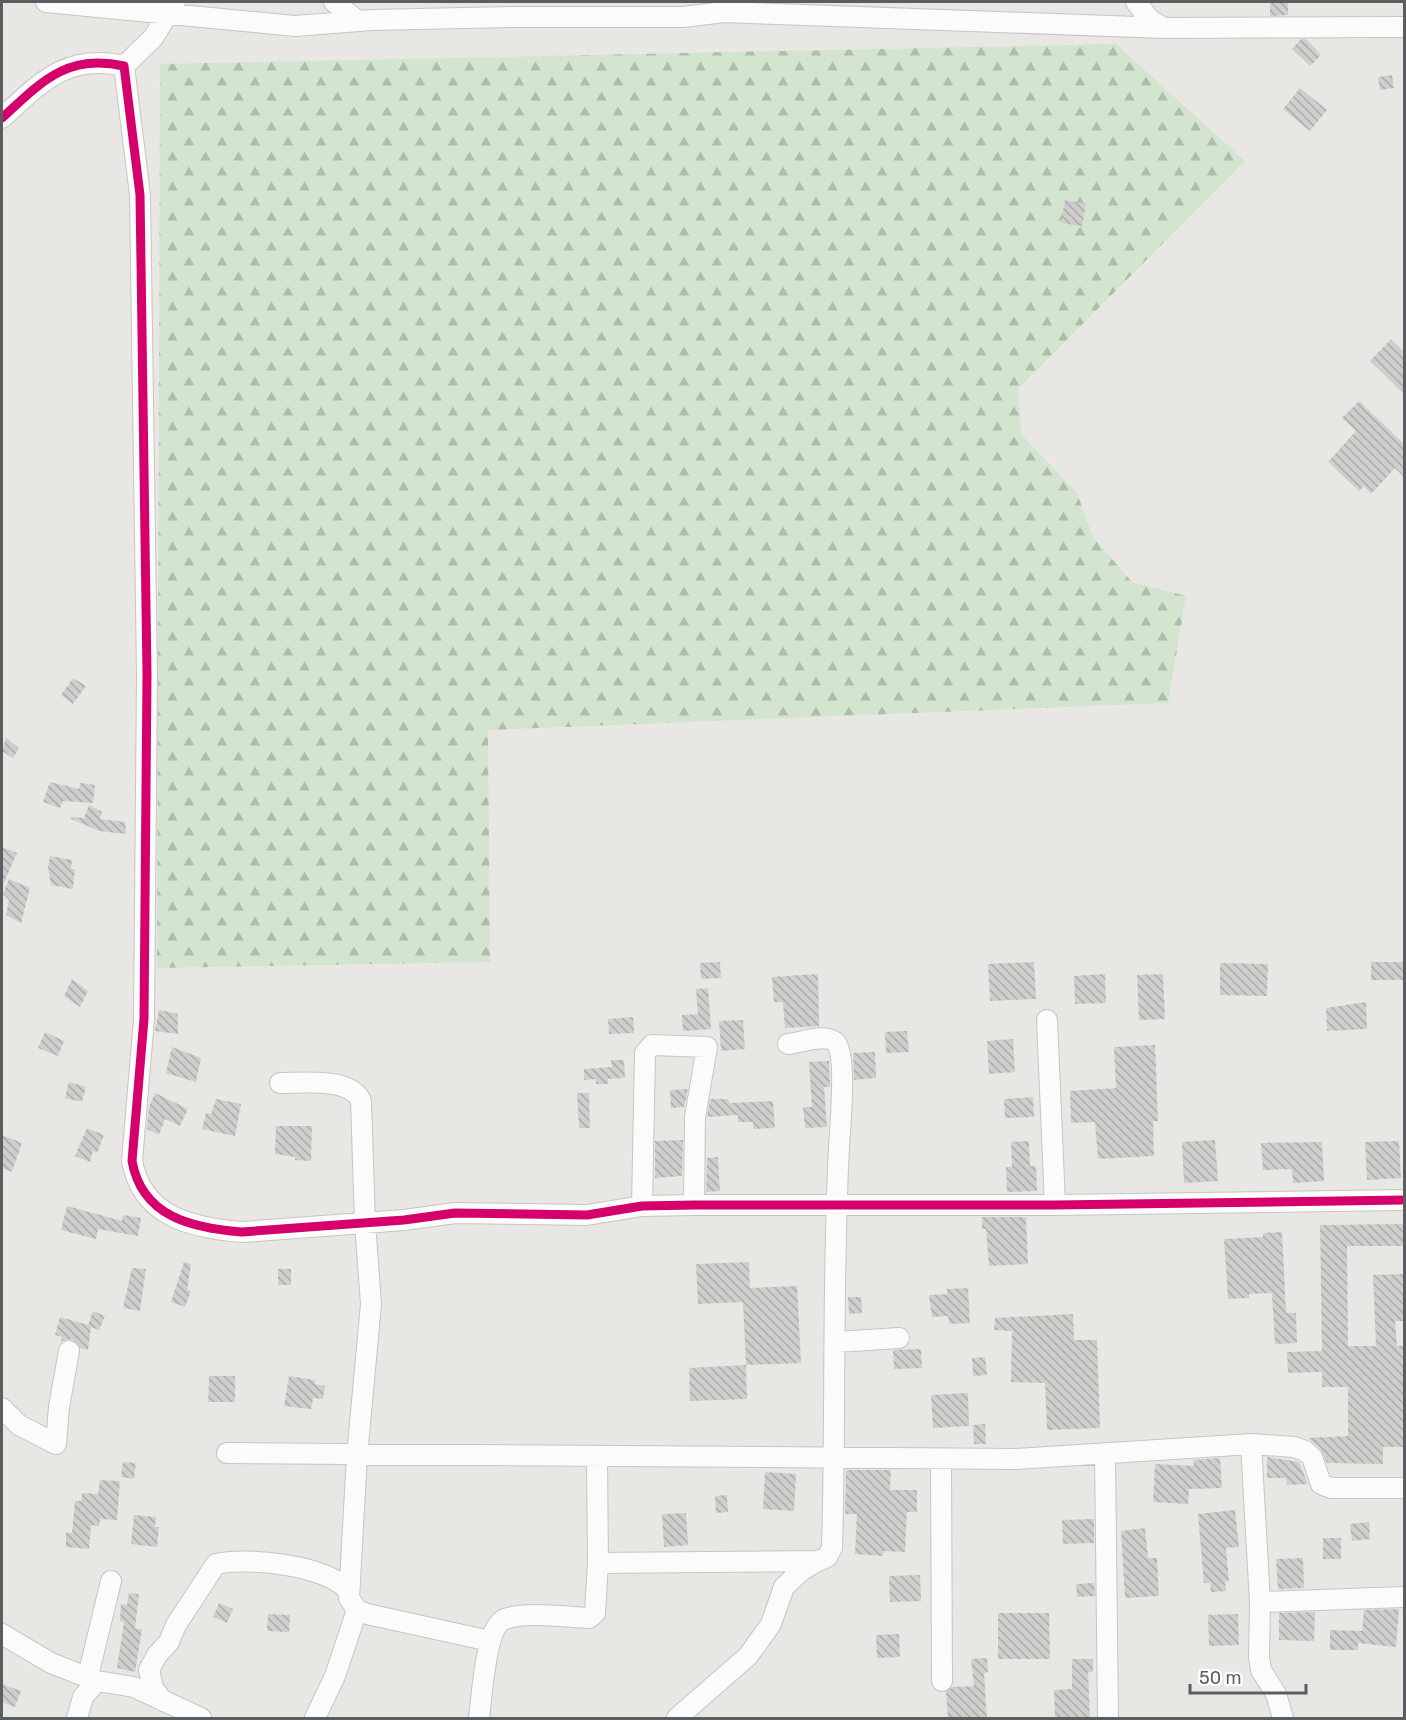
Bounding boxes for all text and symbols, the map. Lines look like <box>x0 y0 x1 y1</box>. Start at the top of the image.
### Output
scale bar <box>1190 1657 1306 1695</box>
text: 50 m <box>1199 1667 1242 1689</box>

